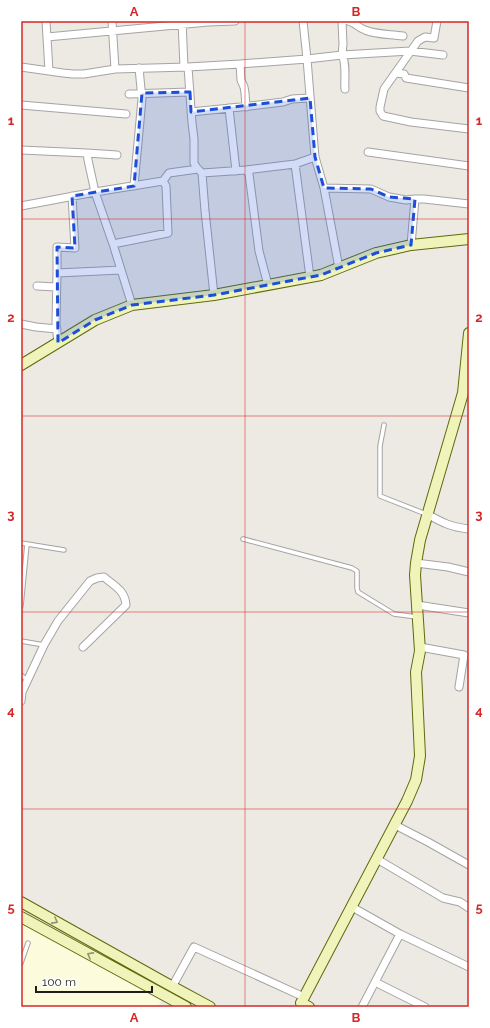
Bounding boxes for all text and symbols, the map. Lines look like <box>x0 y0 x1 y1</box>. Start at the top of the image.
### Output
text: A <box>130 4 139 19</box>
text: B <box>352 4 361 19</box>
text: 1 <box>8 113 15 128</box>
text: 1 <box>476 113 483 128</box>
text: 2 <box>7 310 15 325</box>
text: 2 <box>475 310 483 325</box>
text: 3 <box>7 507 15 522</box>
text: 3 <box>475 507 483 522</box>
text: 4 <box>7 703 15 718</box>
text: 4 <box>475 703 483 718</box>
text: 5 <box>7 900 15 915</box>
text: 5 <box>475 900 483 915</box>
one-way arrow <box>51 916 58 923</box>
one-way arrow <box>87 952 95 959</box>
scale bar <box>36 968 152 994</box>
text: 100 m <box>42 975 76 989</box>
text: A <box>130 1010 139 1025</box>
text: B <box>352 1010 361 1025</box>

